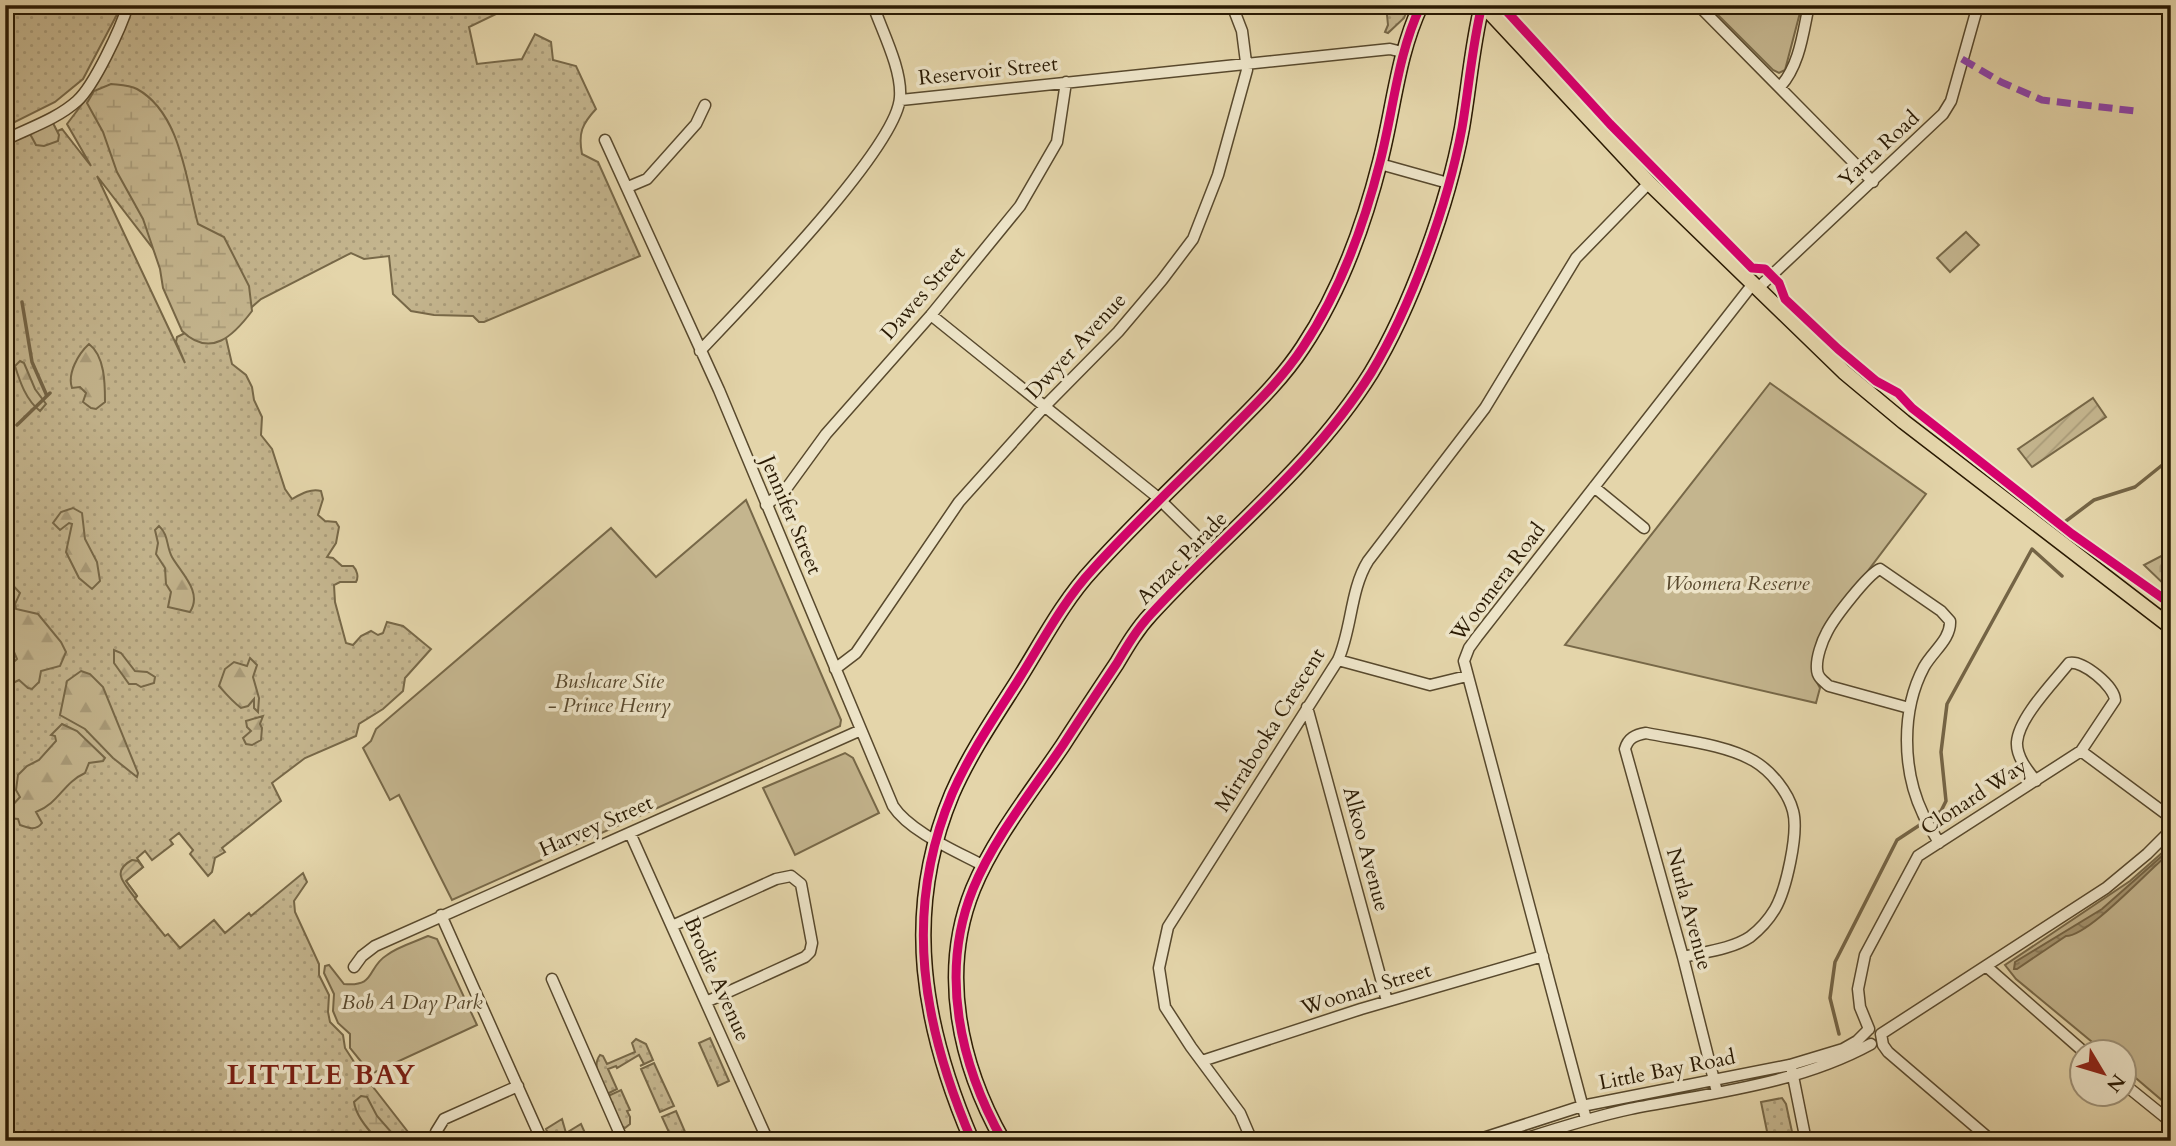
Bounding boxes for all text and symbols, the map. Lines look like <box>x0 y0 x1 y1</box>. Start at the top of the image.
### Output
street label: Reservoir Street <box>917 49 1059 93</box>
street label: Yarra Road <box>1832 104 1926 194</box>
street label: Dawes Street <box>874 240 972 346</box>
street label: Dwyer Avenue <box>1019 286 1133 406</box>
street label: Jennifer Street <box>752 448 829 579</box>
street label: Anzac Parade <box>1130 505 1234 611</box>
street label: Woomera Road <box>1443 517 1552 648</box>
park label: Woomera Reserve <box>1664 569 1811 598</box>
street label: Mirrabooka Crescent <box>1208 642 1332 817</box>
park label: Bushcare Site - Prince Henry <box>547 667 671 720</box>
street label: Clonard Way <box>1915 752 2033 842</box>
street label: Alkoo Avenue <box>1335 783 1397 915</box>
street label: Harvey Street <box>535 788 658 864</box>
street label: Nurla Avenue <box>1659 845 1719 973</box>
street label: Brodie Avenue <box>677 912 757 1046</box>
street label: Woonah Street <box>1296 955 1435 1023</box>
park label: Bob A Day Park <box>341 988 483 1017</box>
north arrow <box>2068 1038 2138 1108</box>
street label: Little Bay Road <box>1596 1043 1738 1097</box>
district label: LITTLE BAY <box>227 1056 417 1094</box>
text: N <box>2100 1068 2131 1098</box>

